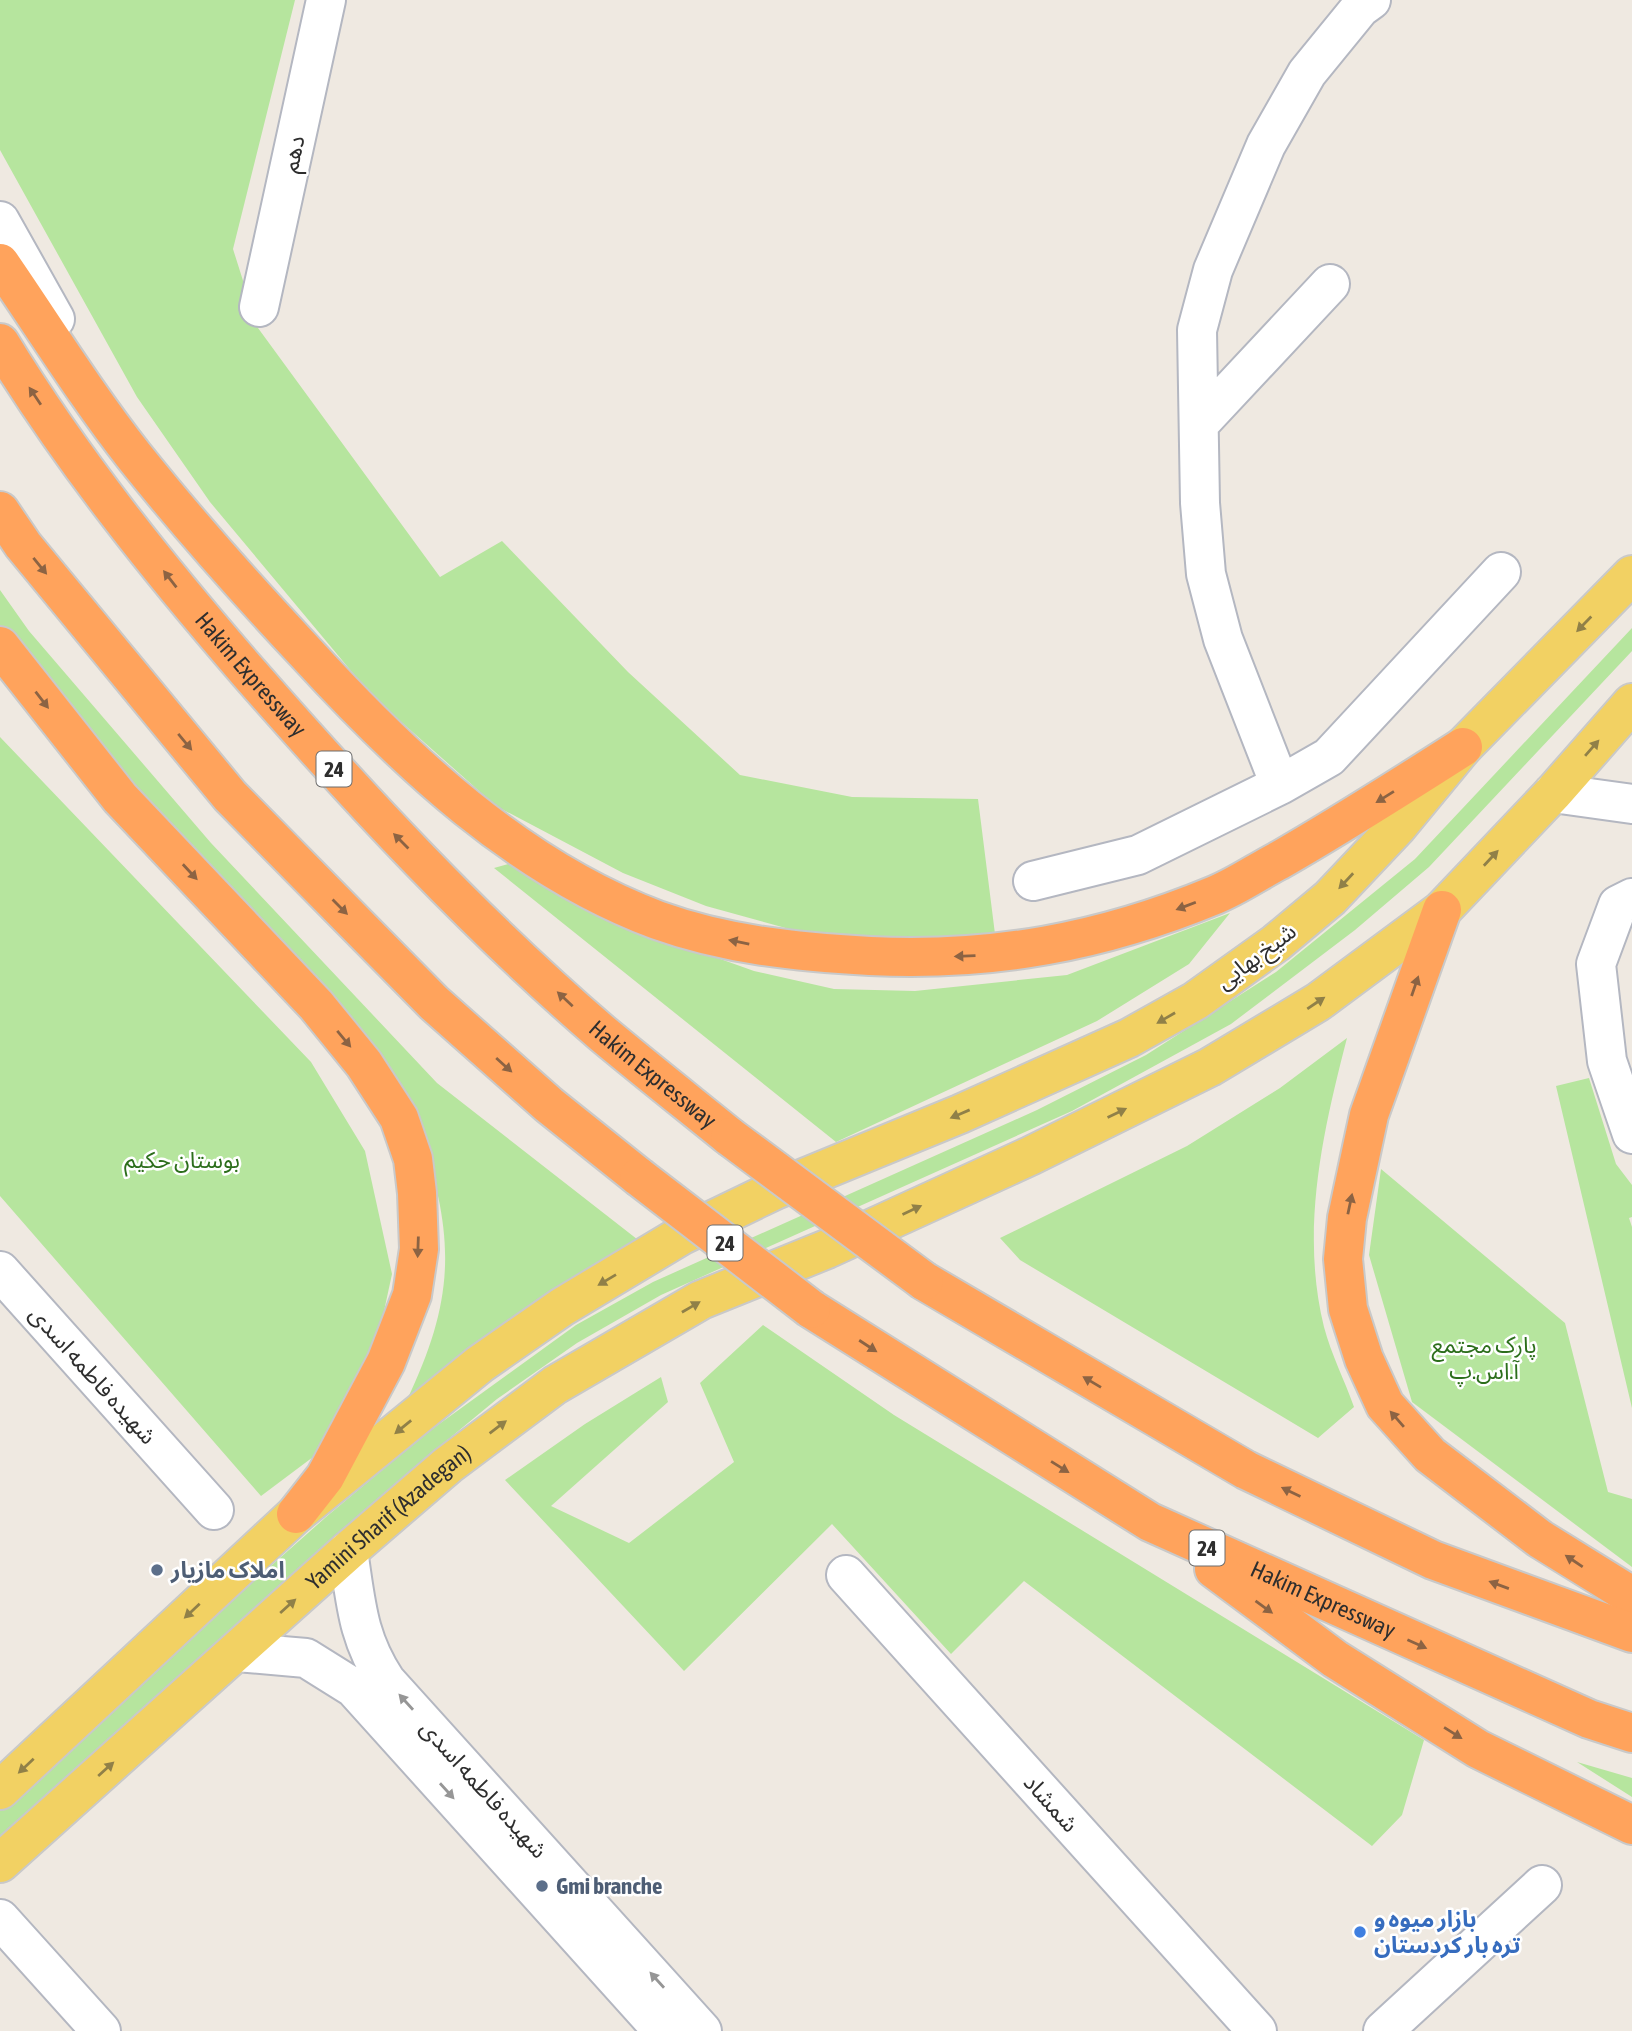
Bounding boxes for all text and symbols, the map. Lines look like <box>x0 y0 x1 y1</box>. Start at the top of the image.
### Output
street label: دهم <box>276 133 313 176</box>
one-way arrow <box>28 387 42 405</box>
one-way arrow <box>32 557 47 575</box>
one-way arrow <box>162 570 177 588</box>
street label: Hakim Expressway <box>190 607 312 742</box>
one-way arrow <box>1577 615 1593 632</box>
one-way arrow <box>35 690 50 708</box>
one-way arrow <box>177 732 192 750</box>
one-way arrow <box>1584 739 1600 757</box>
road number: 24 <box>316 752 352 786</box>
one-way arrow <box>1376 791 1395 804</box>
one-way arrow <box>393 834 410 850</box>
one-way arrow <box>1482 850 1498 867</box>
one-way arrow <box>182 863 198 880</box>
one-way arrow <box>1339 872 1355 889</box>
one-way arrow <box>331 899 348 915</box>
one-way arrow <box>1176 901 1197 912</box>
street label: شیخ بهایی <box>1211 918 1303 998</box>
one-way arrow <box>728 936 750 947</box>
one-way arrow <box>954 950 976 961</box>
one-way arrow <box>1410 975 1421 996</box>
one-way arrow <box>556 991 574 1007</box>
one-way arrow <box>1306 996 1326 1009</box>
one-way arrow <box>1156 1011 1175 1024</box>
street label: Hakim Expressway <box>584 1015 721 1134</box>
one-way arrow <box>336 1031 351 1048</box>
one-way arrow <box>495 1057 513 1073</box>
one-way arrow <box>1107 1107 1127 1118</box>
one-way arrow <box>949 1109 970 1120</box>
park label: بوستان حکیم <box>124 1147 240 1177</box>
one-way arrow <box>1345 1193 1356 1215</box>
one-way arrow <box>902 1204 922 1216</box>
road number: 24 <box>708 1226 742 1260</box>
one-way arrow <box>412 1236 423 1258</box>
one-way arrow <box>598 1273 617 1286</box>
one-way arrow <box>681 1300 700 1313</box>
street label: شهیده فاطمه اسدی <box>24 1301 162 1449</box>
park label: پارک مجتمع آ.اس.پ <box>1431 1332 1537 1387</box>
one-way arrow <box>858 1339 878 1352</box>
one-way arrow <box>1083 1376 1102 1389</box>
one-way arrow <box>1389 1410 1405 1428</box>
one-way arrow <box>395 1419 412 1434</box>
one-way arrow <box>489 1421 507 1435</box>
street label: Yamini Sharif (Azadegan) <box>301 1440 476 1595</box>
one-way arrow <box>1051 1461 1070 1474</box>
one-way arrow <box>1281 1487 1301 1498</box>
road number: 24 <box>1190 1530 1224 1566</box>
one-way arrow <box>1564 1555 1583 1568</box>
street label: Hakim Expressway <box>1247 1556 1399 1643</box>
place label: املاک مازیار <box>170 1557 285 1584</box>
marker: املاک مازیار <box>149 1562 165 1578</box>
one-way arrow <box>1488 1579 1509 1590</box>
one-way arrow <box>279 1599 296 1615</box>
one-way arrow <box>1255 1599 1273 1613</box>
one-way arrow <box>184 1602 201 1618</box>
one-way arrow <box>1407 1639 1428 1650</box>
one-way arrow <box>398 1694 414 1711</box>
street label: شهیده فاطمه اسدی <box>415 1715 553 1863</box>
one-way arrow <box>1443 1727 1463 1740</box>
one-way arrow <box>18 1757 35 1773</box>
one-way arrow <box>97 1761 115 1777</box>
street label: شمشاد <box>1018 1769 1084 1837</box>
one-way arrow <box>439 1782 455 1800</box>
place label: Gmi branche <box>556 1873 662 1899</box>
marker: Gmi branche <box>534 1878 550 1894</box>
place label: بازار میوه و تره بار کردستان <box>1374 1906 1520 1959</box>
marker: بازار میوه و تره بار کردستان <box>1352 1924 1368 1940</box>
one-way arrow <box>649 1972 665 1989</box>

